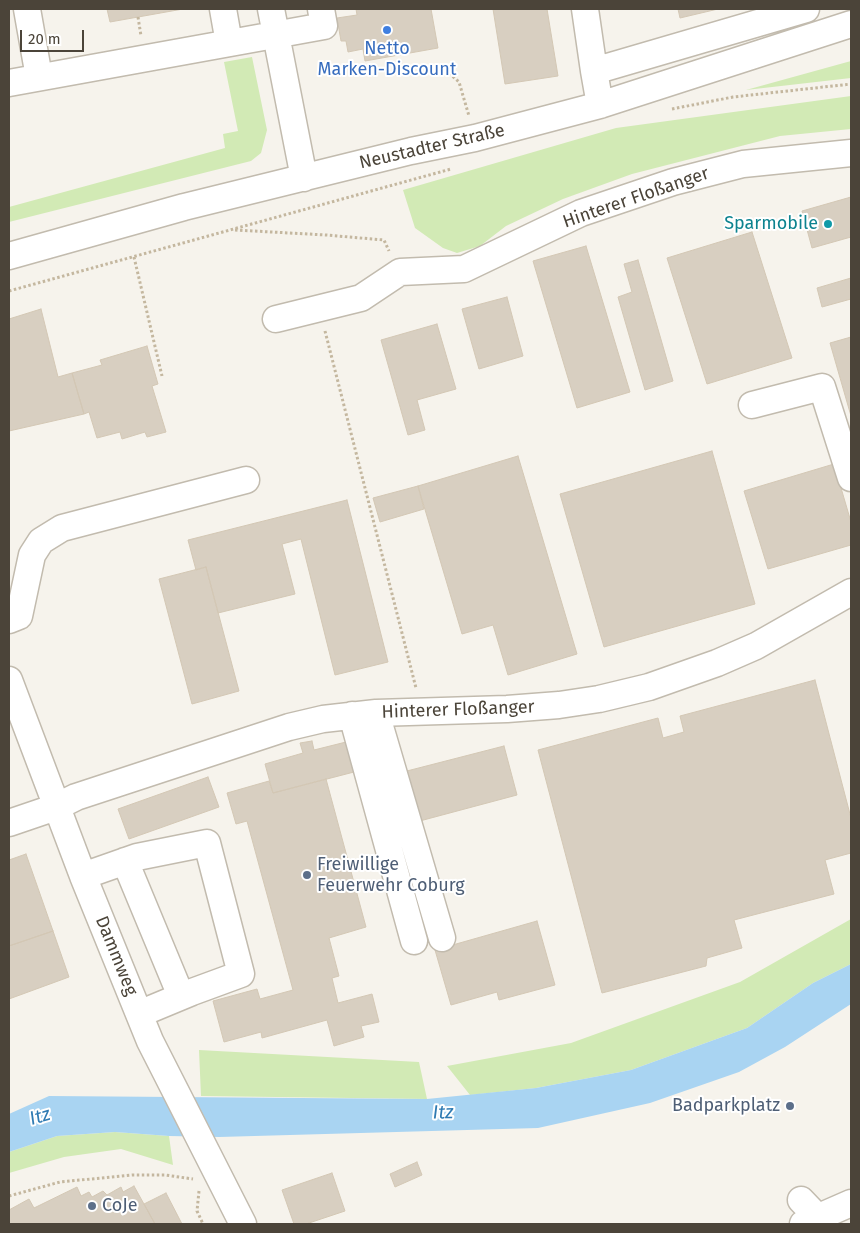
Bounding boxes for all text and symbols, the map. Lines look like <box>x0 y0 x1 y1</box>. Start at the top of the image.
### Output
scale bar <box>22 20 86 52</box>
marker: Netto Marken-Discount <box>381 24 393 36</box>
text: 20 m <box>28 30 61 48</box>
place label: Netto Marken-Discount <box>318 38 456 80</box>
street label: Neustadter Straße <box>357 120 507 174</box>
street label: Hinterer Floßanger <box>560 163 712 233</box>
place label: Sparmobile <box>724 213 818 235</box>
marker: Sparmobile <box>822 218 834 230</box>
street label: Hinterer Floßanger <box>381 697 535 723</box>
place label: Freiwillige Feuerwehr Coburg <box>317 854 465 896</box>
marker: Freiwillige Feuerwehr Coburg <box>301 869 313 881</box>
street label: Dammweg <box>90 913 142 999</box>
place label: Badparkplatz <box>672 1095 780 1117</box>
marker: Badparkplatz <box>784 1100 796 1112</box>
water label: Itz <box>433 1101 453 1125</box>
water label: Itz <box>27 1103 53 1131</box>
place label: CoJe <box>102 1195 138 1217</box>
marker: CoJe <box>86 1200 98 1212</box>

